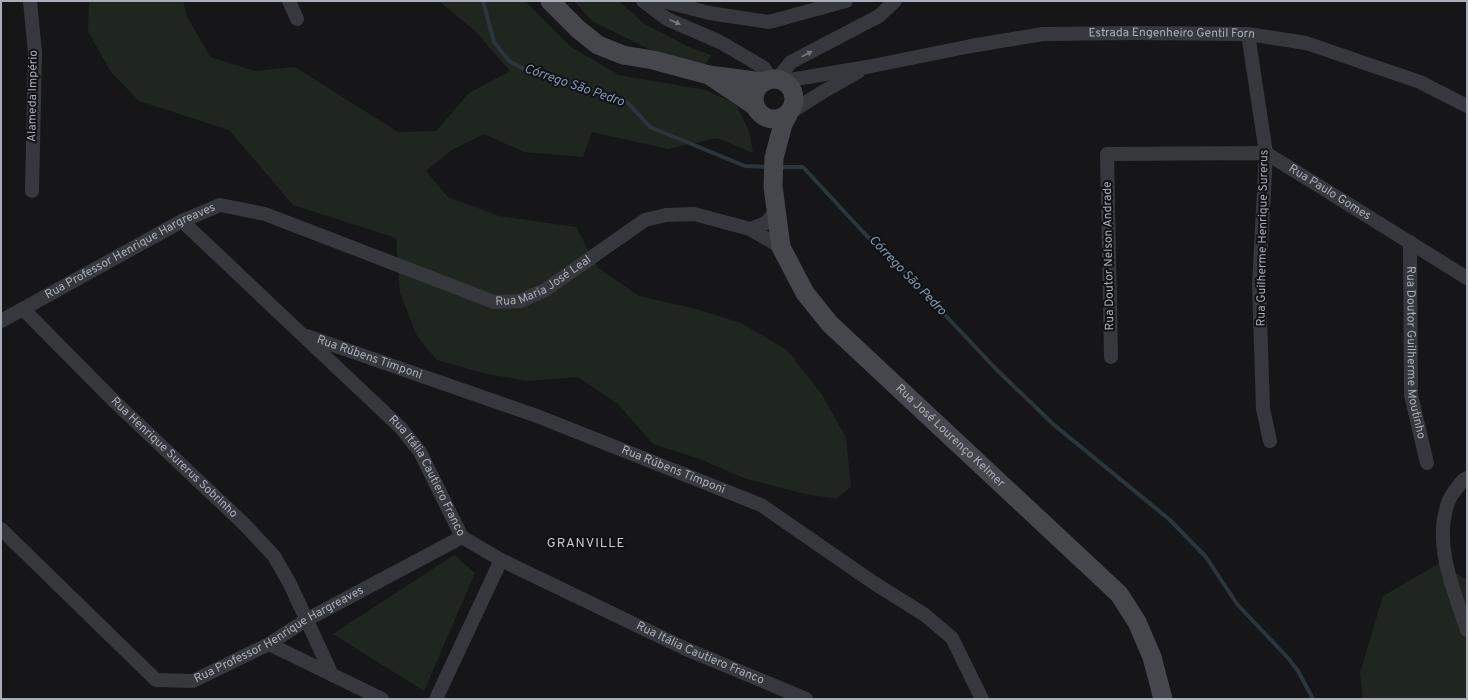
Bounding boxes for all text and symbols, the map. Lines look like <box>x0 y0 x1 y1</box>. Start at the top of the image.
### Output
one-way arrow <box>669 19 681 26</box>
street label: Estrada Engenheiro Gentil Forn <box>1088 25 1256 43</box>
street label: Alameda Império <box>24 49 42 142</box>
one-way arrow <box>801 51 812 58</box>
water label: Córrego São Pedro <box>522 61 626 111</box>
street label: Rua Guilherme Henrique Surerus <box>1253 149 1273 327</box>
street label: Rua Paulo Gomes <box>1285 161 1374 224</box>
street label: Rua Doutor Nelson Andrade <box>1100 181 1118 331</box>
street label: Rua Professor Henrique Hargreaves <box>42 200 218 303</box>
water label: Córrego São Pedro <box>865 233 949 319</box>
street label: Rua Maria José Leal <box>495 252 595 310</box>
street label: Rua Doutor Guilherme Moutinho <box>1402 266 1429 441</box>
street label: Rua Rúbens Timponi <box>315 332 424 383</box>
street label: Rua José Lourenço Kelmer <box>892 381 1009 492</box>
street label: Rua Henrique Surerus Sobrinho <box>107 394 241 522</box>
street label: Rua Itália Cautiero Franco <box>385 412 469 540</box>
street label: Rua Rúbens Timponi <box>619 442 727 498</box>
district label: GRANVILLE <box>547 536 625 552</box>
street label: Rua Professor Henrique Hargreaves <box>191 583 367 687</box>
street label: Rua Itália Cautiero Franco <box>633 618 767 689</box>

